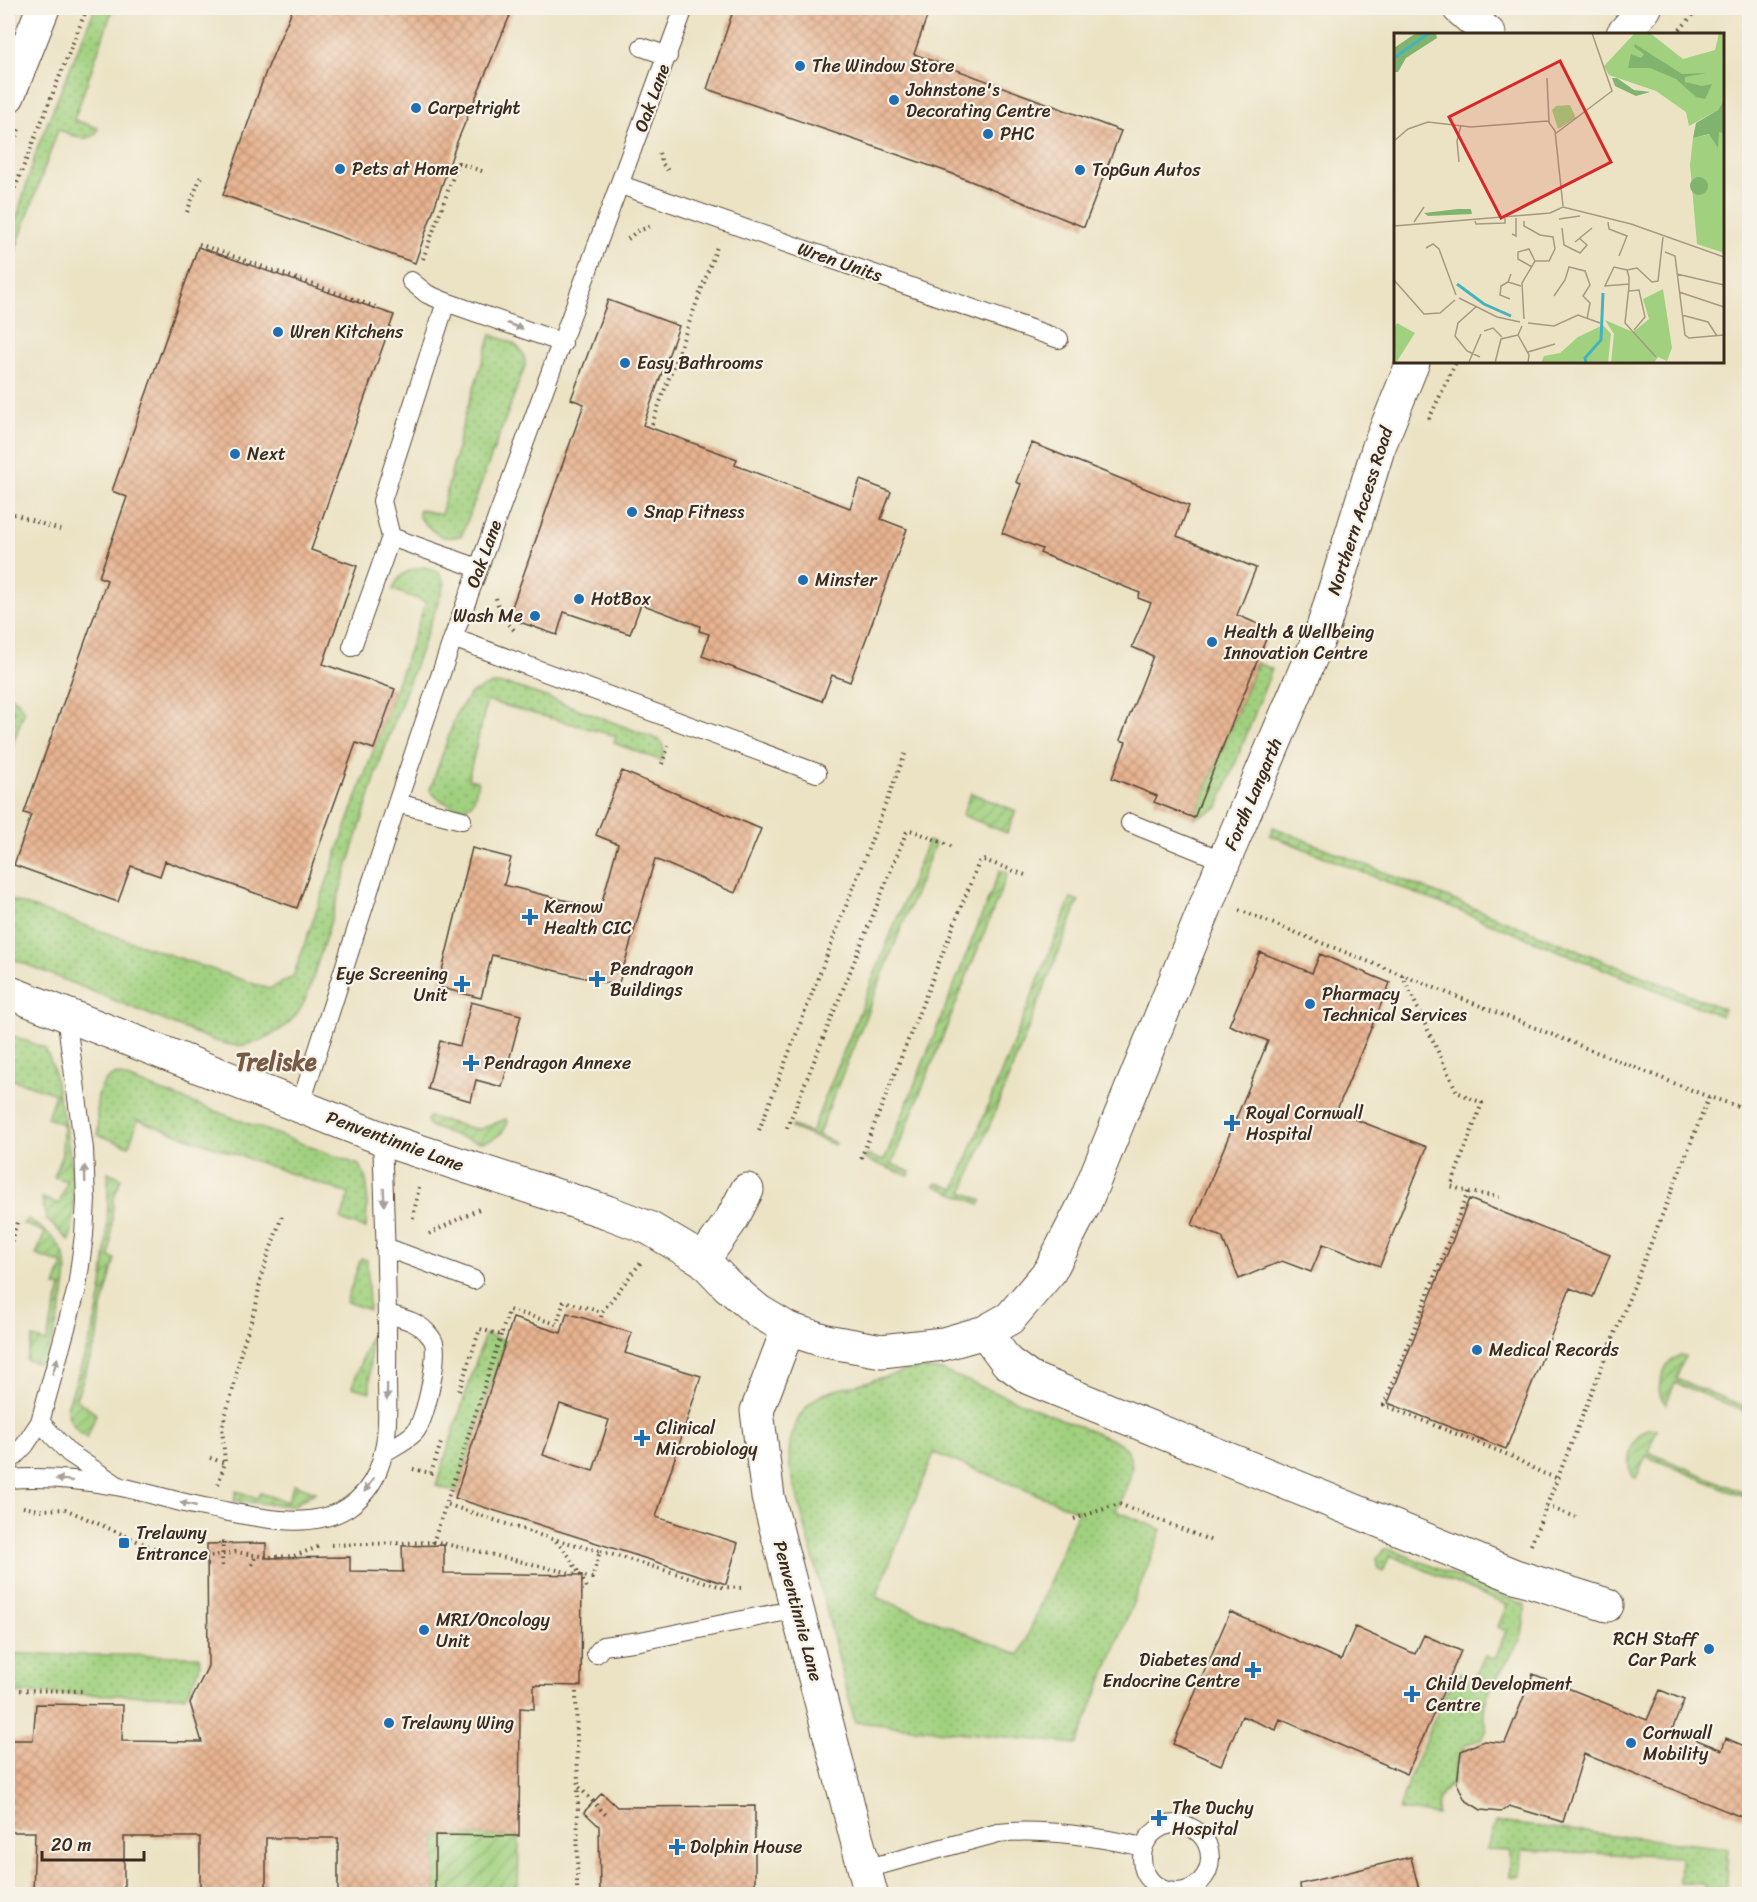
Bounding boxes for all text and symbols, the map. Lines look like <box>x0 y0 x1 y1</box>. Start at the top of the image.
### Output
inset map <box>1394 33 1724 363</box>
place label: The Window Store <box>812 50 955 82</box>
street label: Oak Lane <box>625 59 679 137</box>
marker: The Window Store <box>793 59 807 73</box>
place label: Johnstone's Decorating Centre <box>905 74 1051 127</box>
place label: Carpetright <box>428 92 521 124</box>
marker: Johnstone's Decorating Centre <box>887 93 901 107</box>
marker: Carpetright <box>409 101 423 115</box>
place label: PHC <box>1000 118 1035 150</box>
marker: PHC <box>981 127 995 141</box>
place label: Pets at Home <box>352 153 459 185</box>
place label: TopGun Autos <box>1092 154 1201 186</box>
marker: Pets at Home <box>333 162 347 176</box>
marker: TopGun Autos <box>1073 163 1087 177</box>
street label: Wren Units <box>793 233 887 292</box>
place label: Wren Kitchens <box>290 316 404 348</box>
one-way arrow <box>506 322 524 332</box>
marker: Wren Kitchens <box>271 325 285 339</box>
place label: Easy Bathrooms <box>637 347 764 379</box>
marker: Easy Bathrooms <box>618 356 632 370</box>
street label: Northern Access Road <box>1318 421 1403 599</box>
place label: Next <box>247 438 286 470</box>
marker: Next <box>228 447 242 461</box>
place label: Snap Fitness <box>644 496 745 528</box>
marker: Snap Fitness <box>625 505 639 519</box>
street label: Oak Lane <box>457 515 511 593</box>
place label: Minster <box>815 564 878 596</box>
marker: Minster <box>796 573 810 587</box>
place label: HotBox <box>591 583 651 615</box>
marker: HotBox <box>572 592 586 606</box>
place label: Wash Me <box>453 600 523 632</box>
marker: Wash Me <box>528 609 542 623</box>
place label: Health & Wellbeing Innovation Centre <box>1223 616 1374 669</box>
marker: Health & Wellbeing Innovation Centre <box>1205 635 1219 649</box>
street label: Fordh Langarth <box>1215 733 1291 855</box>
place label: Kernow Health CIC <box>544 891 632 944</box>
marker: Kernow Health CIC <box>521 908 539 926</box>
place label: Pendragon Buildings <box>610 953 694 1006</box>
place label: Eye Screening Unit <box>336 958 448 1011</box>
marker: Pendragon Buildings <box>588 970 606 988</box>
marker: Eye Screening Unit <box>453 975 471 993</box>
place label: Pharmacy Technical Services <box>1322 978 1468 1031</box>
marker: Pharmacy Technical Services <box>1303 997 1317 1011</box>
district label: Treliske <box>236 1041 317 1083</box>
place label: Pendragon Annexe <box>484 1047 631 1079</box>
marker: Pendragon Annexe <box>462 1054 480 1072</box>
place label: Royal Cornwall Hospital <box>1246 1097 1364 1150</box>
street label: Penventinnie Lane <box>321 1101 469 1181</box>
marker: Royal Cornwall Hospital <box>1223 1114 1241 1132</box>
one-way arrow <box>80 1165 90 1184</box>
one-way arrow <box>379 1188 389 1207</box>
place label: Medical Records <box>1489 1334 1619 1366</box>
marker: Medical Records <box>1470 1343 1484 1357</box>
one-way arrow <box>51 1357 60 1375</box>
one-way arrow <box>382 1383 392 1402</box>
place label: Clinical Microbiology <box>656 1412 758 1465</box>
marker: Clinical Microbiology <box>633 1429 651 1447</box>
one-way arrow <box>55 1475 74 1485</box>
one-way arrow <box>364 1477 375 1493</box>
one-way arrow <box>178 1499 197 1508</box>
place label: Trelawny Entrance <box>136 1517 208 1570</box>
marker: Trelawny Entrance <box>117 1536 131 1550</box>
street label: Penventinnie Lane <box>764 1537 832 1685</box>
place label: MRI/Oncology Unit <box>436 1604 551 1657</box>
marker: MRI/Oncology Unit <box>417 1623 431 1637</box>
place label: RCH Staff Car Park <box>1613 1623 1700 1676</box>
marker: RCH Staff Car Park <box>1702 1642 1716 1656</box>
place label: Diabetes and Endocrine Centre <box>1103 1644 1242 1697</box>
marker: Diabetes and Endocrine Centre <box>1244 1661 1262 1679</box>
place label: Child Development Centre <box>1426 1668 1573 1721</box>
marker: Child Development Centre <box>1403 1685 1421 1703</box>
place label: Trelawny Wing <box>401 1707 514 1739</box>
marker: Trelawny Wing <box>382 1716 396 1730</box>
place label: Cornwall Mobility <box>1643 1717 1713 1770</box>
marker: Cornwall Mobility <box>1624 1736 1638 1750</box>
place label: The Duchy Hospital <box>1172 1792 1254 1845</box>
marker: The Duchy Hospital <box>1150 1809 1168 1827</box>
scale bar <box>42 1824 144 1862</box>
text: 20 m <box>51 1829 91 1861</box>
place label: Dolphin House <box>690 1831 802 1863</box>
marker: Dolphin House <box>668 1838 686 1856</box>

